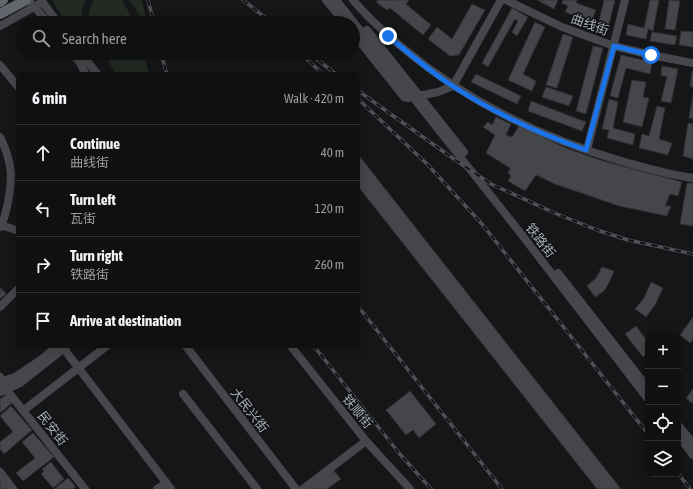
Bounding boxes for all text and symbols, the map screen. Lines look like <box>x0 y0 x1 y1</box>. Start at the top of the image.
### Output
street label: 曲线街 <box>569 11 611 38</box>
search box <box>16 16 360 60</box>
icon: search <box>30 27 52 49</box>
route end <box>379 27 397 45</box>
text: Search here <box>62 30 127 47</box>
route start <box>642 46 660 64</box>
text: 6 min <box>32 88 67 108</box>
text: Walk · 420 m <box>284 91 344 106</box>
text: Continue <box>70 135 120 152</box>
icon: ahead <box>32 142 54 164</box>
text: 40 m <box>321 145 344 160</box>
text: 曲线街 <box>70 155 109 170</box>
text: Turn left <box>70 191 116 208</box>
icon: left <box>32 198 54 220</box>
text: 120 m <box>315 201 344 216</box>
text: 瓦街 <box>70 211 96 226</box>
street label: 铁路街 <box>523 220 559 260</box>
text: Turn right <box>70 247 123 264</box>
icon: right <box>32 254 54 276</box>
text: 260 m <box>315 257 344 272</box>
text: 铁路街 <box>70 267 109 282</box>
icon: arrive <box>32 310 54 332</box>
text: Arrive at destination <box>70 312 181 329</box>
map controls <box>645 333 681 477</box>
button: + <box>645 333 681 369</box>
button: − <box>645 369 681 405</box>
street label: 大民兴街 <box>228 385 272 435</box>
street label: 铁顺街 <box>340 391 376 431</box>
button: locate <box>645 405 681 441</box>
street label: 民安街 <box>35 408 71 448</box>
button: layers <box>645 441 681 477</box>

